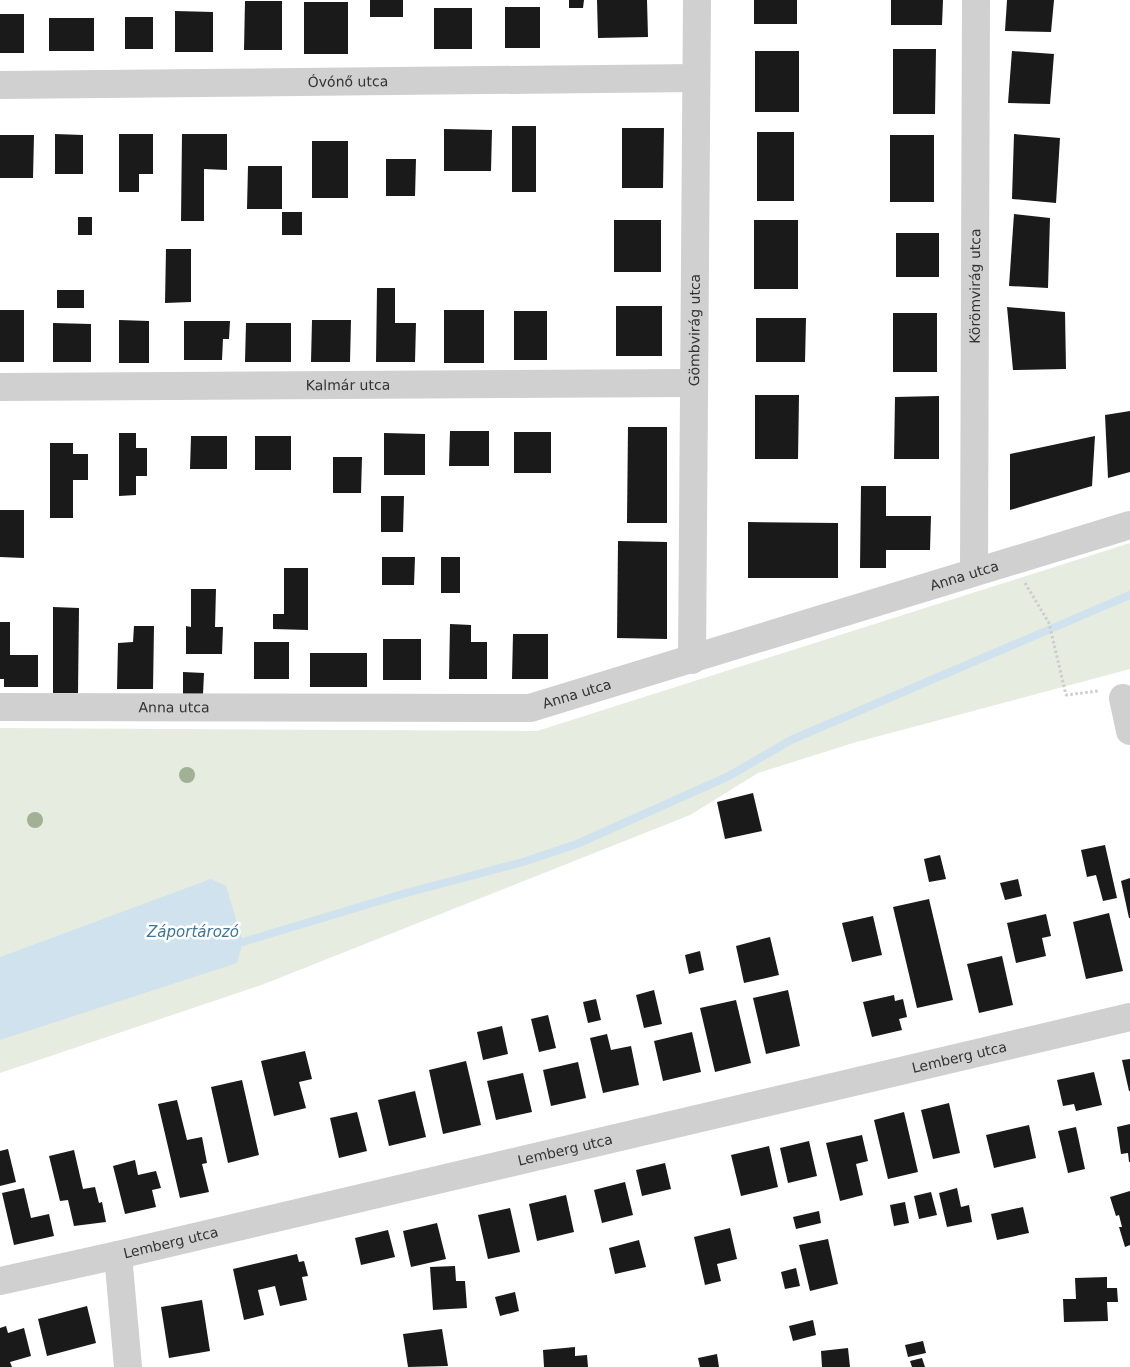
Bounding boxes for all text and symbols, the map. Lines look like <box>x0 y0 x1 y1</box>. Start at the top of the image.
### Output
street label: Óvónő utca <box>308 73 388 90</box>
street label: Körömvirág utca <box>967 228 983 344</box>
street label: Gömbvirág utca <box>686 274 703 386</box>
street label: Kalmár utca <box>306 377 390 393</box>
street label: Anna utca <box>928 558 1001 594</box>
street label: Anna utca <box>541 676 613 712</box>
street label: Anna utca <box>138 699 210 715</box>
water label: Záportározó <box>146 923 239 941</box>
street label: Lemberg utca <box>910 1038 1008 1076</box>
street label: Lemberg utca <box>516 1131 614 1169</box>
street label: Lemberg utca <box>122 1224 220 1261</box>

